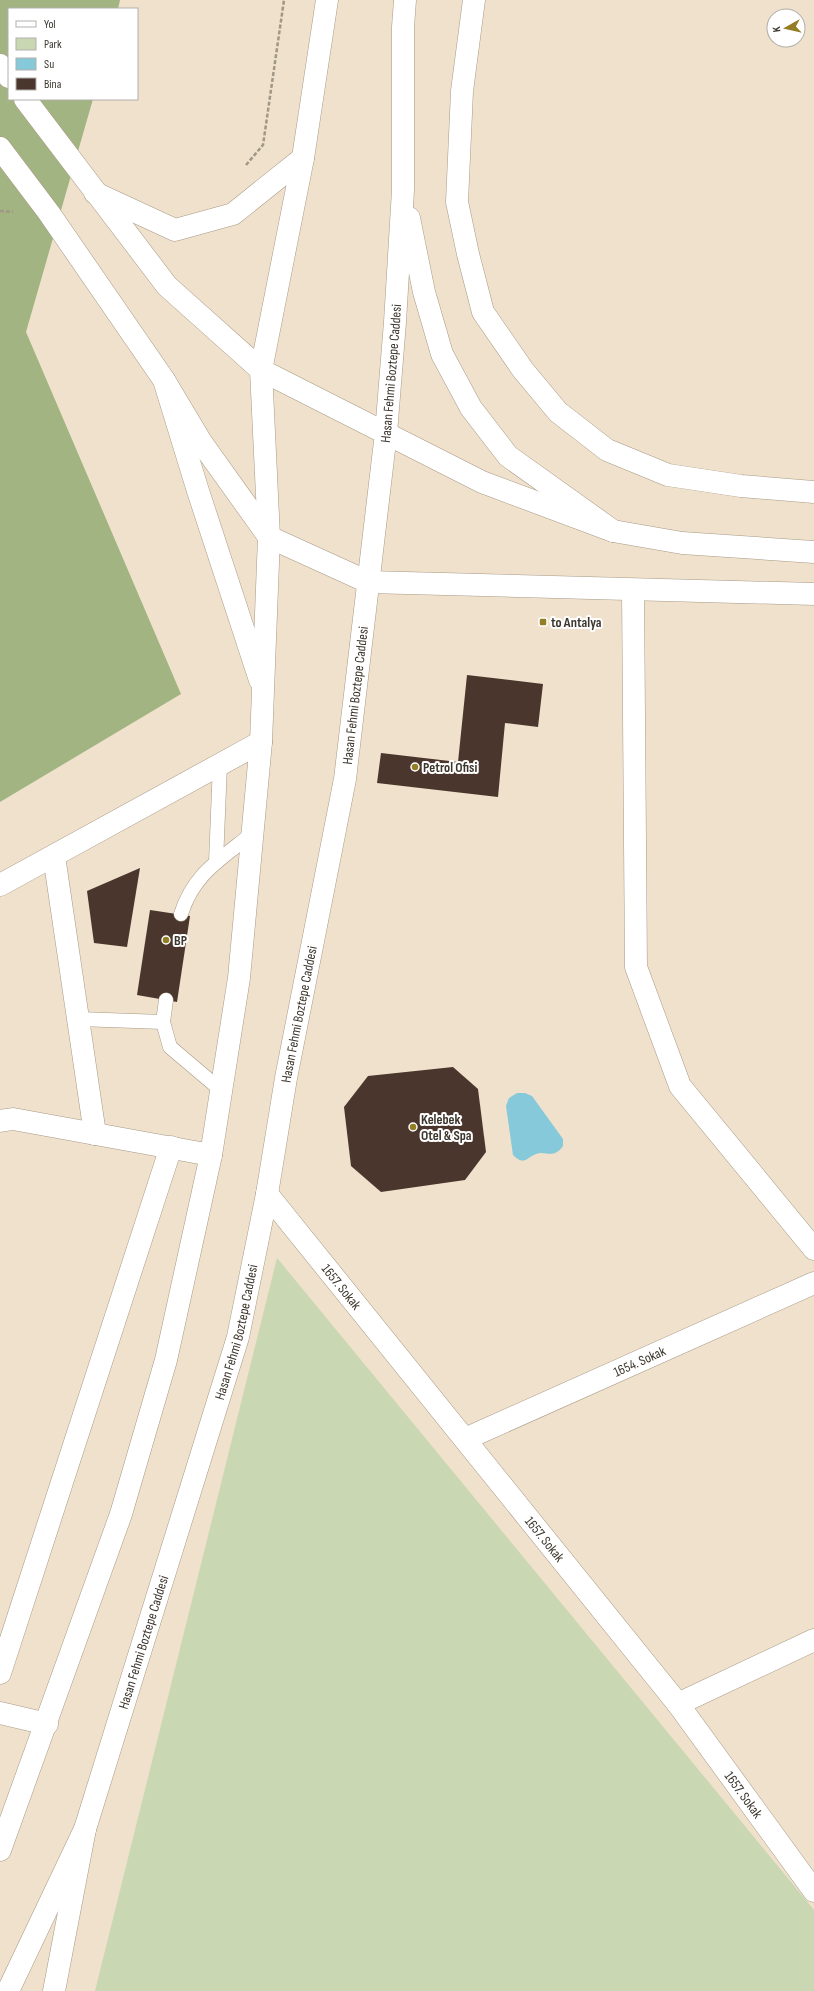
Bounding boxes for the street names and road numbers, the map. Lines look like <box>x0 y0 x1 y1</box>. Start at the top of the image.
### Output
street label: Hasan Fehmi Boztepe Caddesi <box>376 304 405 444</box>
street label: Hasan Fehmi Boztepe Caddesi <box>338 625 372 765</box>
street label: Hasan Fehmi Boztepe Caddesi <box>277 944 320 1084</box>
street label: 1657. Sokak <box>318 1260 366 1313</box>
street label: Hasan Fehmi Boztepe Caddesi <box>211 1263 261 1402</box>
street label: 1654. Sokak <box>611 1342 669 1380</box>
street label: 1657. Sokak <box>521 1513 569 1566</box>
street label: Hasan Fehmi Boztepe Caddesi <box>114 1573 172 1711</box>
street label: 1657. Sokak <box>721 1768 767 1822</box>

